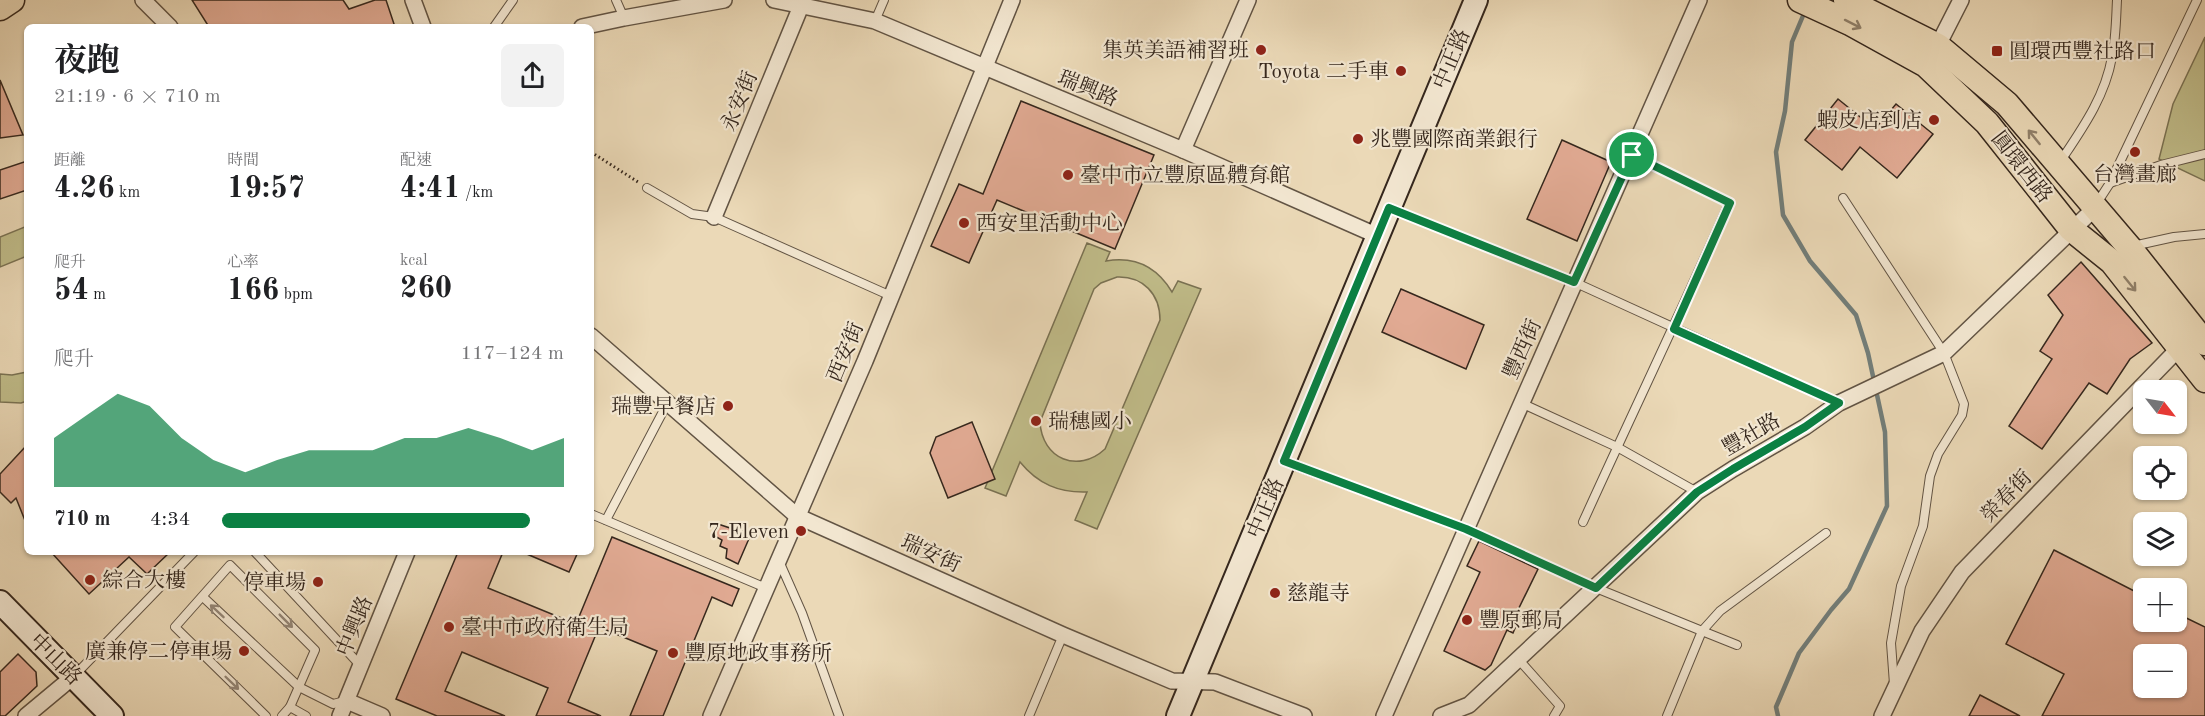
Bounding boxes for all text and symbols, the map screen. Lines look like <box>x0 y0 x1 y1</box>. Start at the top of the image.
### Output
one-way arrow <box>1844 19 1862 31</box>
street label: 中正路 <box>1429 26 1474 93</box>
place label: 集英美語補習班 <box>1102 39 1249 62</box>
place label: 圓環西豐社路口 <box>2009 40 2156 63</box>
marker: 集英美語補習班 <box>1254 43 1268 57</box>
button: share <box>501 44 564 107</box>
marker: 圓環西豐社路口 <box>1990 44 2004 58</box>
text: 夜跑 <box>54 46 120 79</box>
place label: Toyota 二手車 <box>1258 60 1389 83</box>
marker: Toyota 二手車 <box>1394 64 1408 78</box>
street label: 瑞興路 <box>1054 66 1121 111</box>
street label: 永安街 <box>717 68 762 135</box>
text: 21:19 · 6 × 710 m <box>54 87 221 107</box>
place label: 蝦皮店到店 <box>1817 109 1922 132</box>
marker: 蝦皮店到店 <box>1927 113 1941 127</box>
street label: 圓環西路 <box>1987 127 2057 207</box>
place label: 兆豐國際商業銀行 <box>1370 128 1538 151</box>
pin <box>1606 129 1657 180</box>
one-way arrow <box>2028 129 2041 145</box>
marker: 兆豐國際商業銀行 <box>1351 132 1365 146</box>
icon: arrive <box>1615 138 1648 171</box>
marker: 台灣畫廊 <box>2128 145 2142 159</box>
text: 距離 <box>54 153 86 169</box>
text: 時間 <box>227 153 259 169</box>
text: 配速 <box>400 153 432 169</box>
place label: 台灣畫廊 <box>2093 163 2177 186</box>
place label: 臺中市立豐原區體育館 <box>1080 164 1290 187</box>
marker: 臺中市立豐原區體育館 <box>1061 168 1075 182</box>
text: 4.26 <box>54 174 115 204</box>
text: 19:57 <box>227 174 305 204</box>
text: 4:41 <box>400 174 461 204</box>
text: km <box>115 185 140 201</box>
text: /km <box>461 185 493 201</box>
place label: 西安里活動中心 <box>976 212 1123 235</box>
marker: 西安里活動中心 <box>957 216 971 230</box>
text: kcal <box>400 253 428 269</box>
text: 爬升 <box>54 255 86 271</box>
text: 心率 <box>227 255 259 271</box>
text: 260 <box>400 274 452 304</box>
text: 54 <box>54 276 89 306</box>
text: 166 <box>227 276 279 306</box>
one-way arrow <box>2124 276 2137 292</box>
text: m <box>89 287 106 303</box>
text: bpm <box>279 287 313 303</box>
street label: 豐西街 <box>1499 316 1546 383</box>
street label: 西安街 <box>823 319 868 386</box>
text: 117–124 m <box>461 344 564 364</box>
text: 爬升 <box>54 350 94 370</box>
north arrow <box>2133 380 2187 434</box>
map controls <box>2133 380 2187 698</box>
place label: 瑞豐早餐店 <box>611 395 716 418</box>
marker: 瑞豐早餐店 <box>721 399 735 413</box>
street label: 豐社路 <box>1718 409 1784 460</box>
place label: 瑞穗國小 <box>1048 410 1132 433</box>
marker: 瑞穗國小 <box>1029 414 1043 428</box>
button: locate <box>2133 446 2187 500</box>
street label: 榮春街 <box>1976 466 2037 527</box>
street label: 中正路 <box>1243 475 1288 542</box>
text: 710 m <box>54 510 110 530</box>
text: 4:34 <box>150 510 190 530</box>
button: layers <box>2133 512 2187 566</box>
place label: 7-Eleven <box>708 522 789 543</box>
marker: 7-Eleven <box>794 524 808 538</box>
street label: 瑞安街 <box>897 530 964 577</box>
place label: 綜合大樓 <box>102 569 186 592</box>
place label: 停車場 <box>243 571 306 594</box>
marker: 綜合大樓 <box>83 573 97 587</box>
marker: 停車場 <box>311 575 325 589</box>
button: + <box>2133 578 2187 632</box>
place label: 慈龍寺 <box>1287 582 1350 605</box>
marker: 慈龍寺 <box>1268 586 1282 600</box>
street label: 中興路 <box>332 593 377 660</box>
one-way arrow <box>210 604 225 618</box>
place label: 豐原郵局 <box>1479 609 1563 632</box>
one-way arrow <box>279 613 294 628</box>
marker: 豐原郵局 <box>1460 613 1474 627</box>
place label: 臺中市政府衛生局 <box>461 616 629 639</box>
marker: 臺中市政府衛生局 <box>442 620 456 634</box>
street label: 中山路 <box>25 629 86 690</box>
place label: 廣兼停二停車場 <box>85 640 232 663</box>
place label: 豐原地政事務所 <box>685 642 832 665</box>
marker: 廣兼停二停車場 <box>237 644 251 658</box>
button: − <box>2133 644 2187 698</box>
marker: 豐原地政事務所 <box>666 646 680 660</box>
one-way arrow <box>225 676 240 691</box>

